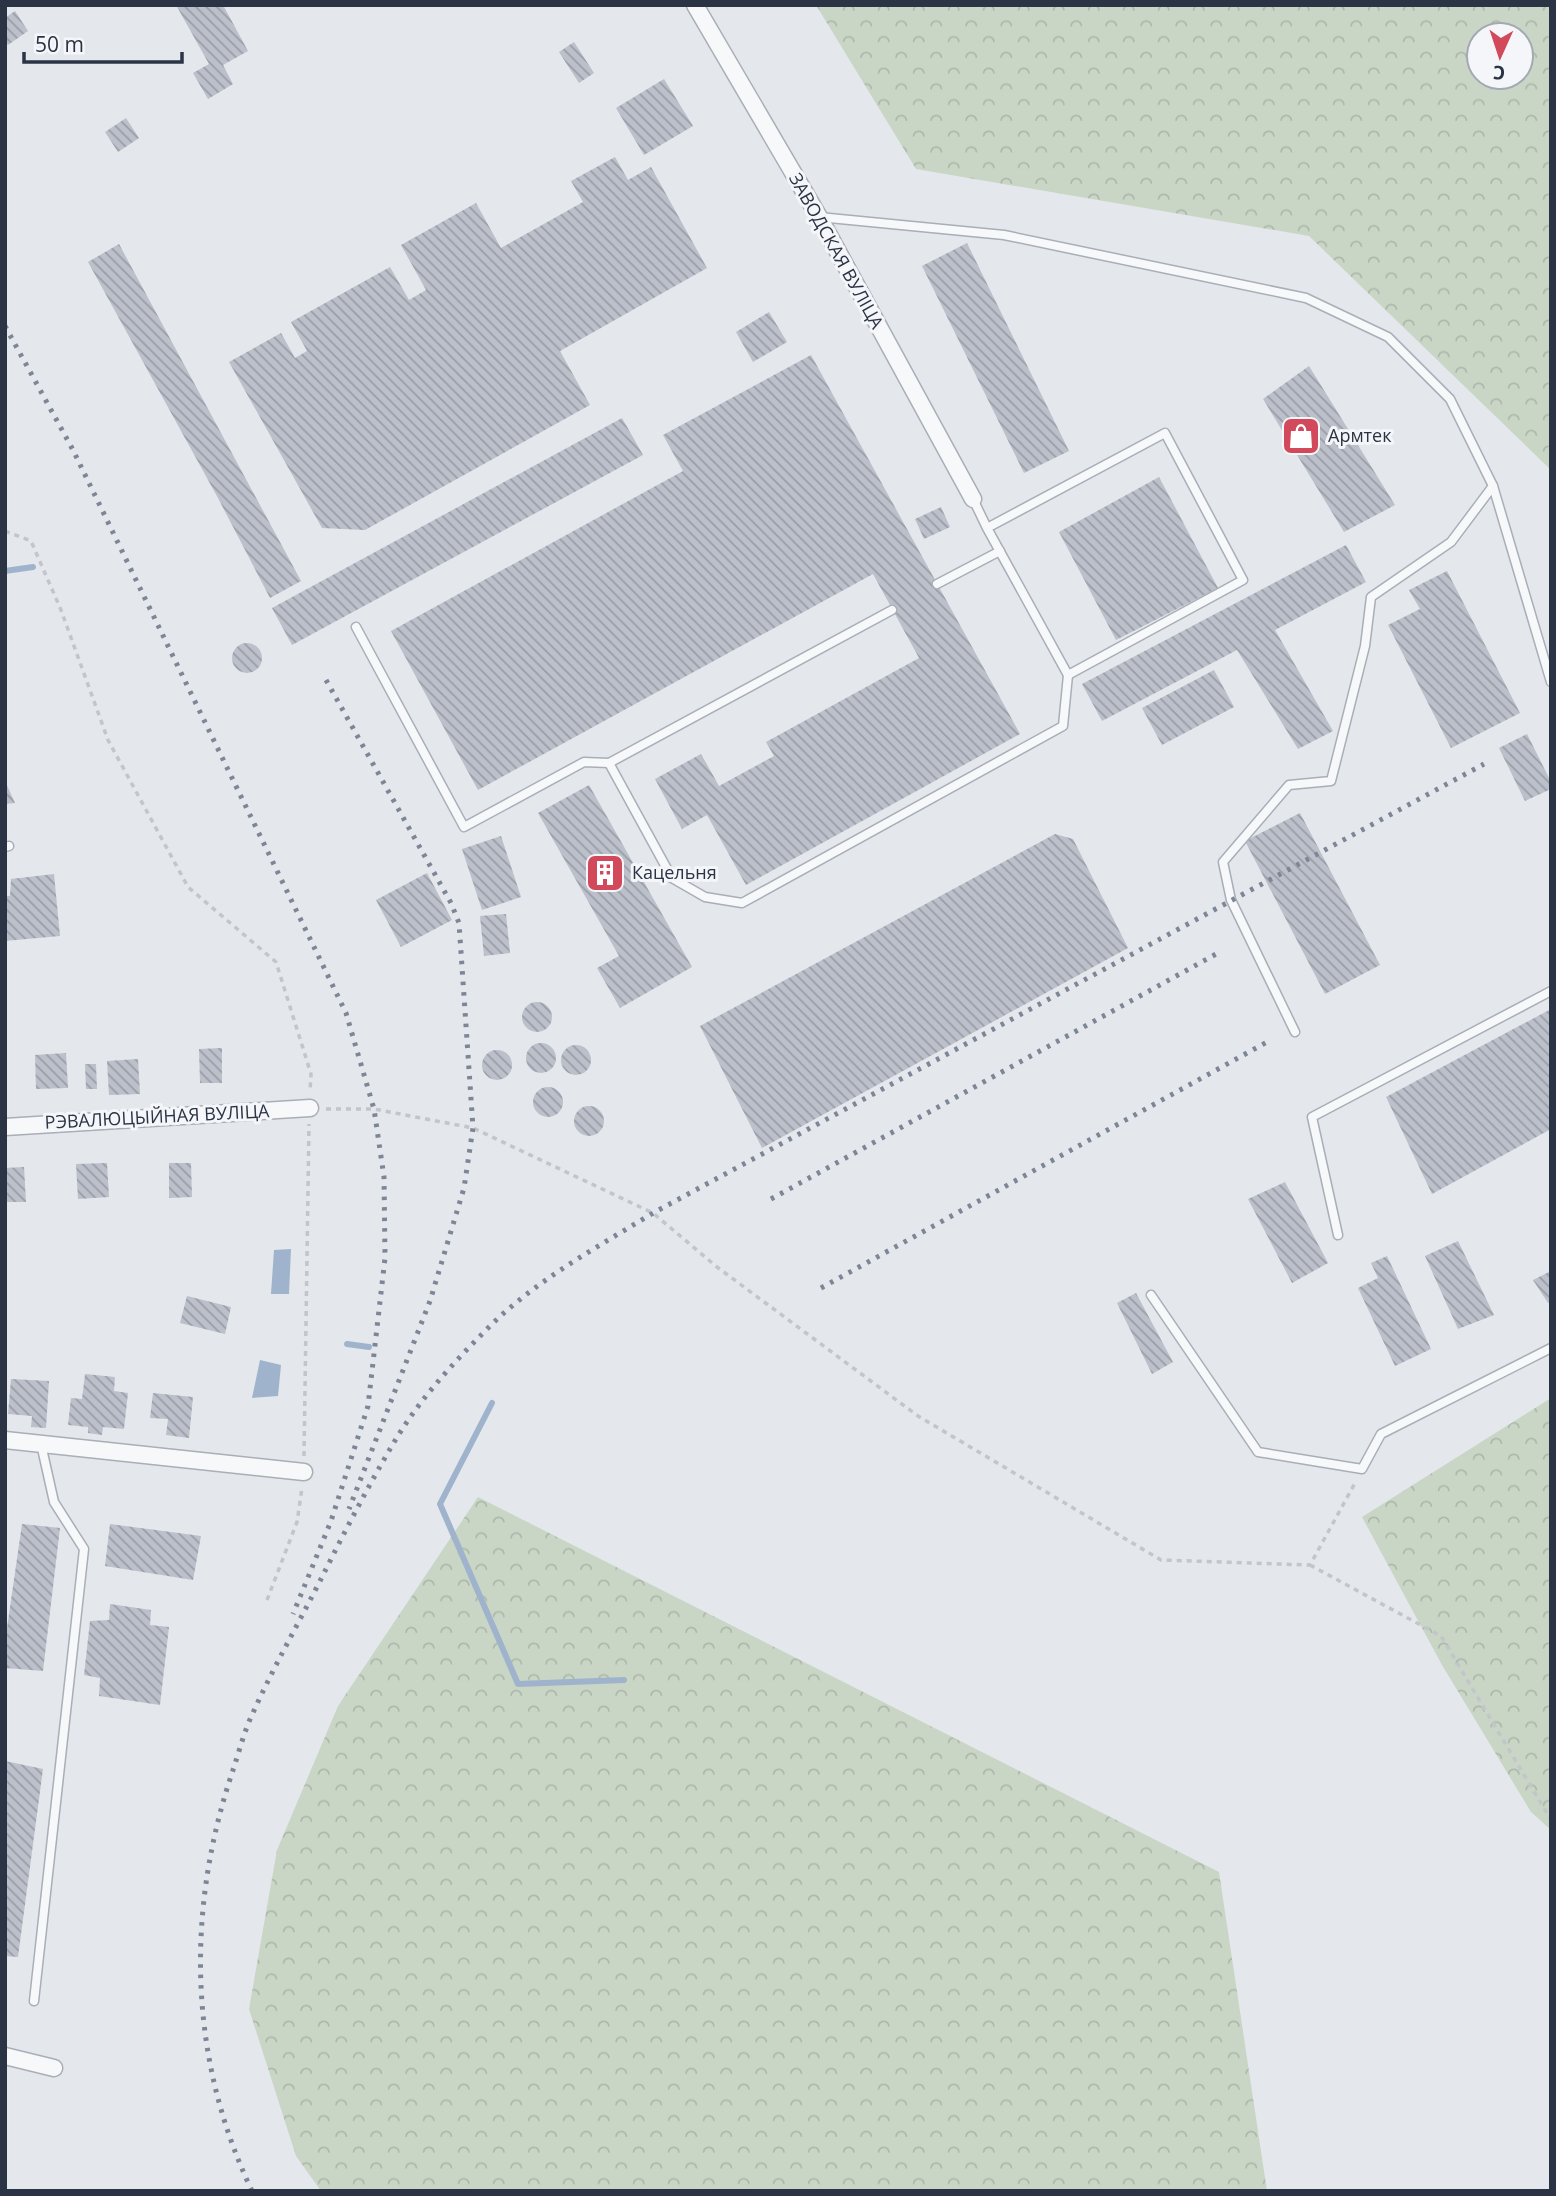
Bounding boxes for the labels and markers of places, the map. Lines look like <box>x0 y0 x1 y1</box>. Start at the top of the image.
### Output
shop icon: Армтек <box>1280 415 1322 457</box>
place label: Армтек <box>1328 423 1392 447</box>
building icon: Кацельня <box>584 852 626 894</box>
place label: Кацельня <box>632 860 717 884</box>

